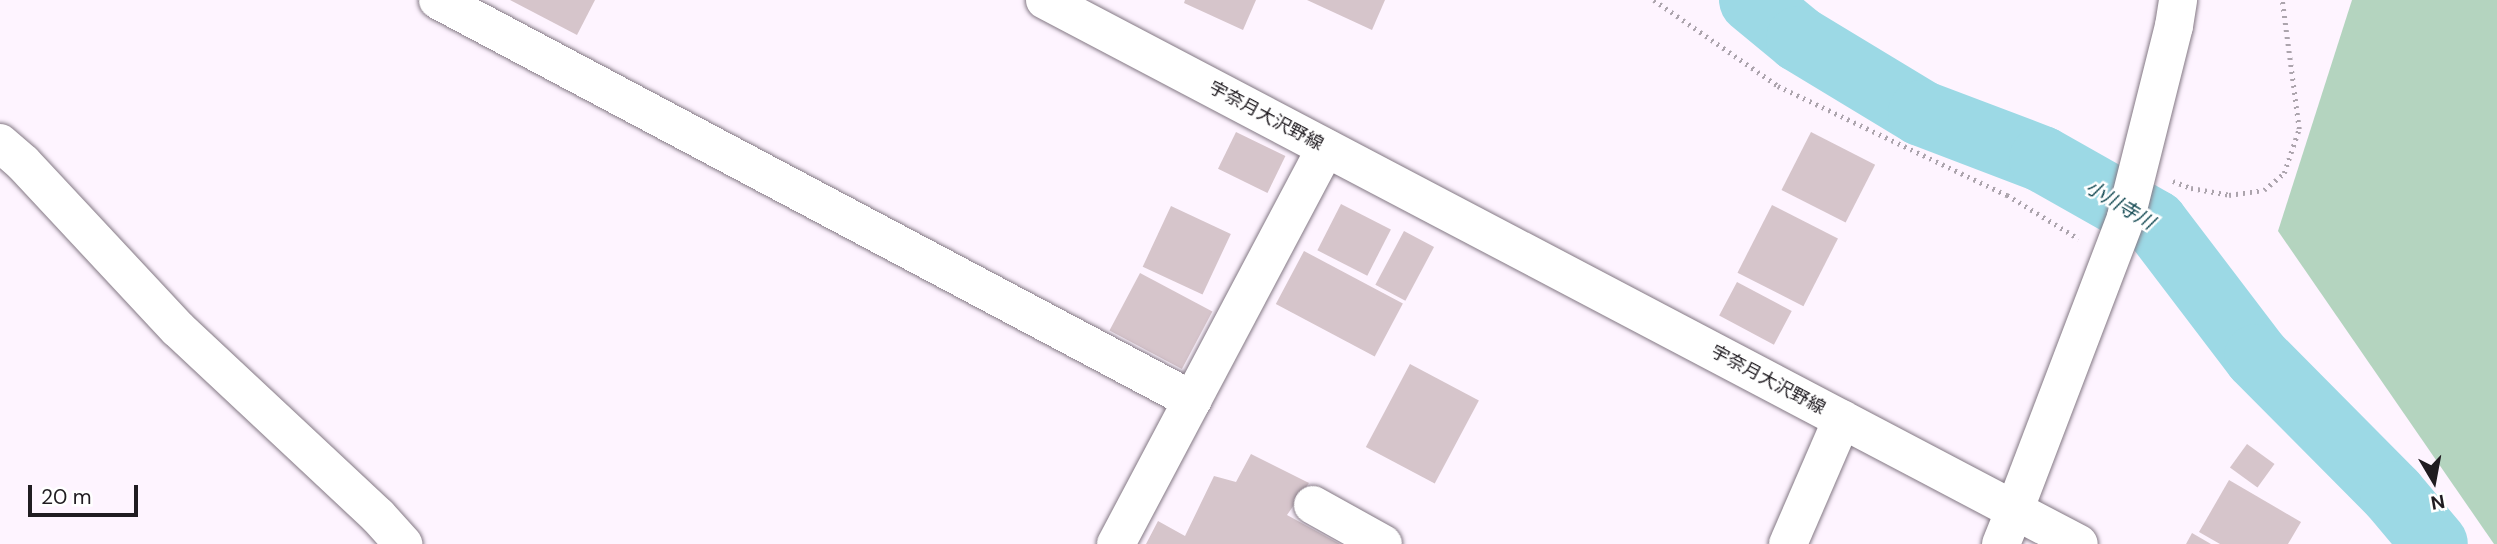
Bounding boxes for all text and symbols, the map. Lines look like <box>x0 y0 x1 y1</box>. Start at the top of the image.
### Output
street label: 宇奈月大沢野線 <box>1205 77 1327 155</box>
water label: 小川寺川 <box>2082 176 2158 234</box>
street label: 宇奈月大沢野線 <box>1707 341 1829 419</box>
north arrow <box>2399 446 2469 516</box>
scale bar <box>32 470 142 514</box>
text: 20 m <box>41 483 92 511</box>
text: N <box>2429 489 2447 516</box>

